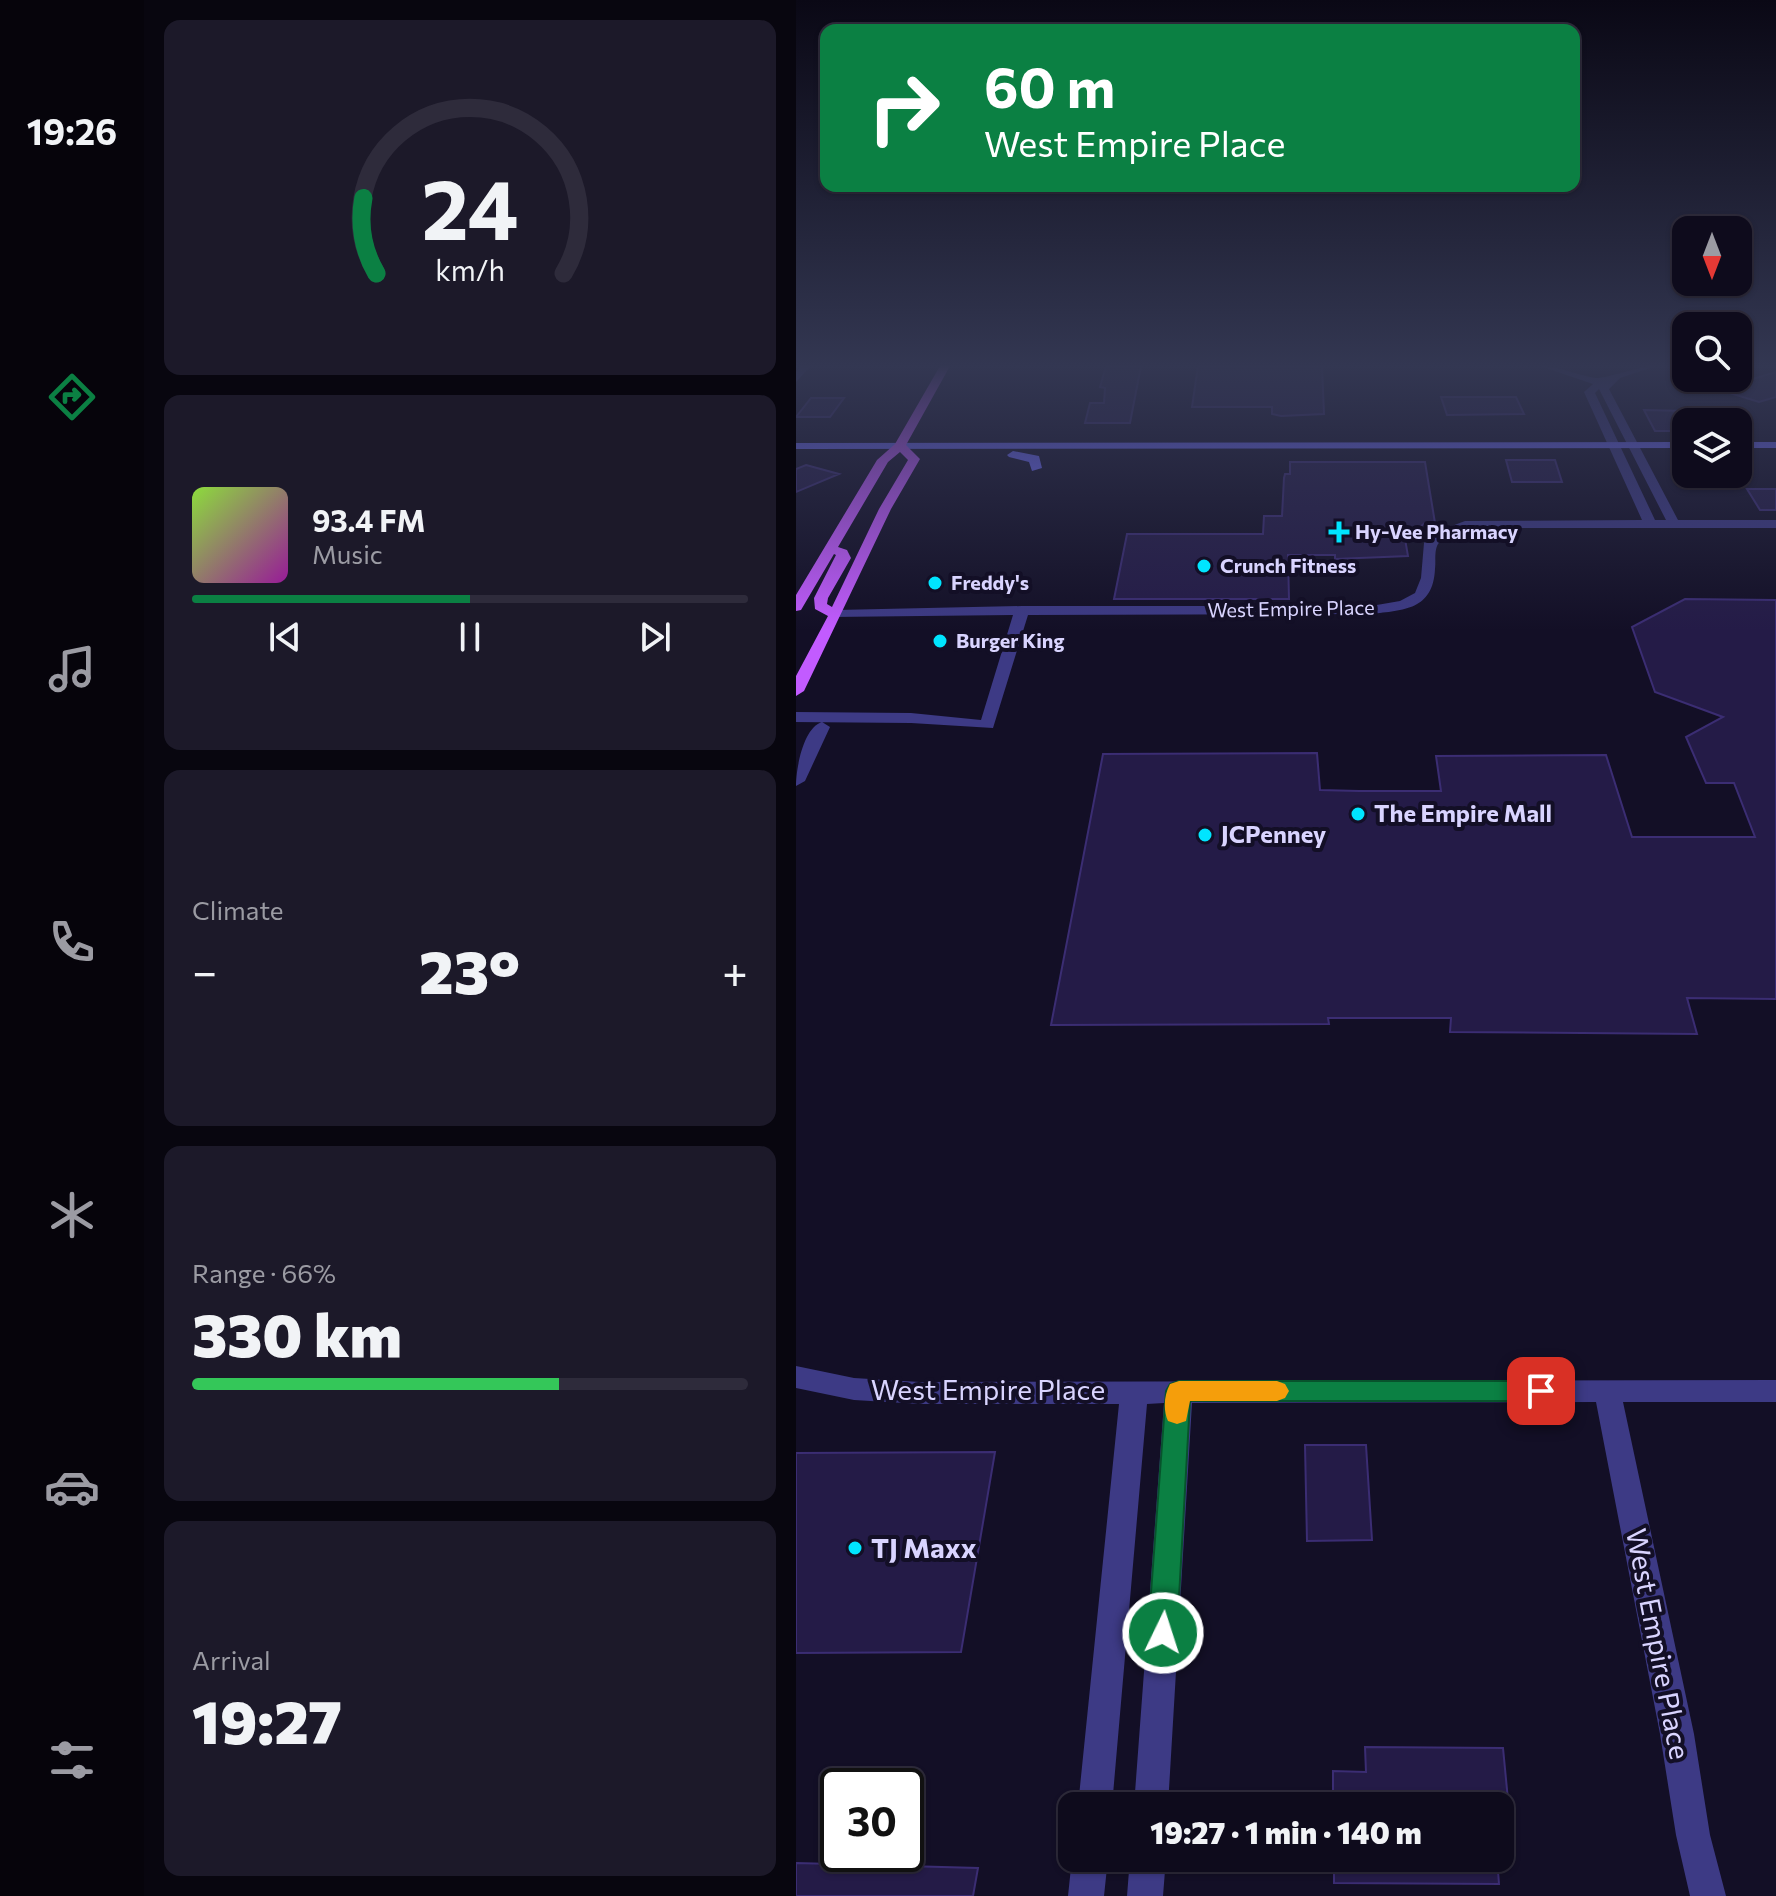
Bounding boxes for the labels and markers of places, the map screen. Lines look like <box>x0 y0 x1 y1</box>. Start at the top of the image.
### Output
place label: Hy-Vee Pharmacy <box>1355 519 1518 543</box>
marker: Hy-Vee Pharmacy <box>1330 523 1348 541</box>
place label: Crunch Fitness <box>1220 553 1356 577</box>
marker: Crunch Fitness <box>1195 557 1213 575</box>
place label: Freddy's <box>951 570 1029 594</box>
marker: Freddy's <box>926 574 944 592</box>
place label: Burger King <box>956 628 1064 652</box>
marker: Burger King <box>931 632 949 650</box>
place label: The Empire Mall <box>1374 798 1552 827</box>
marker: The Empire Mall <box>1349 805 1367 823</box>
place label: JCPenney <box>1221 819 1326 848</box>
marker: JCPenney <box>1196 826 1214 844</box>
pin <box>1507 1357 1575 1425</box>
place label: TJ Maxx <box>871 1530 977 1564</box>
marker: TJ Maxx <box>846 1539 864 1557</box>

